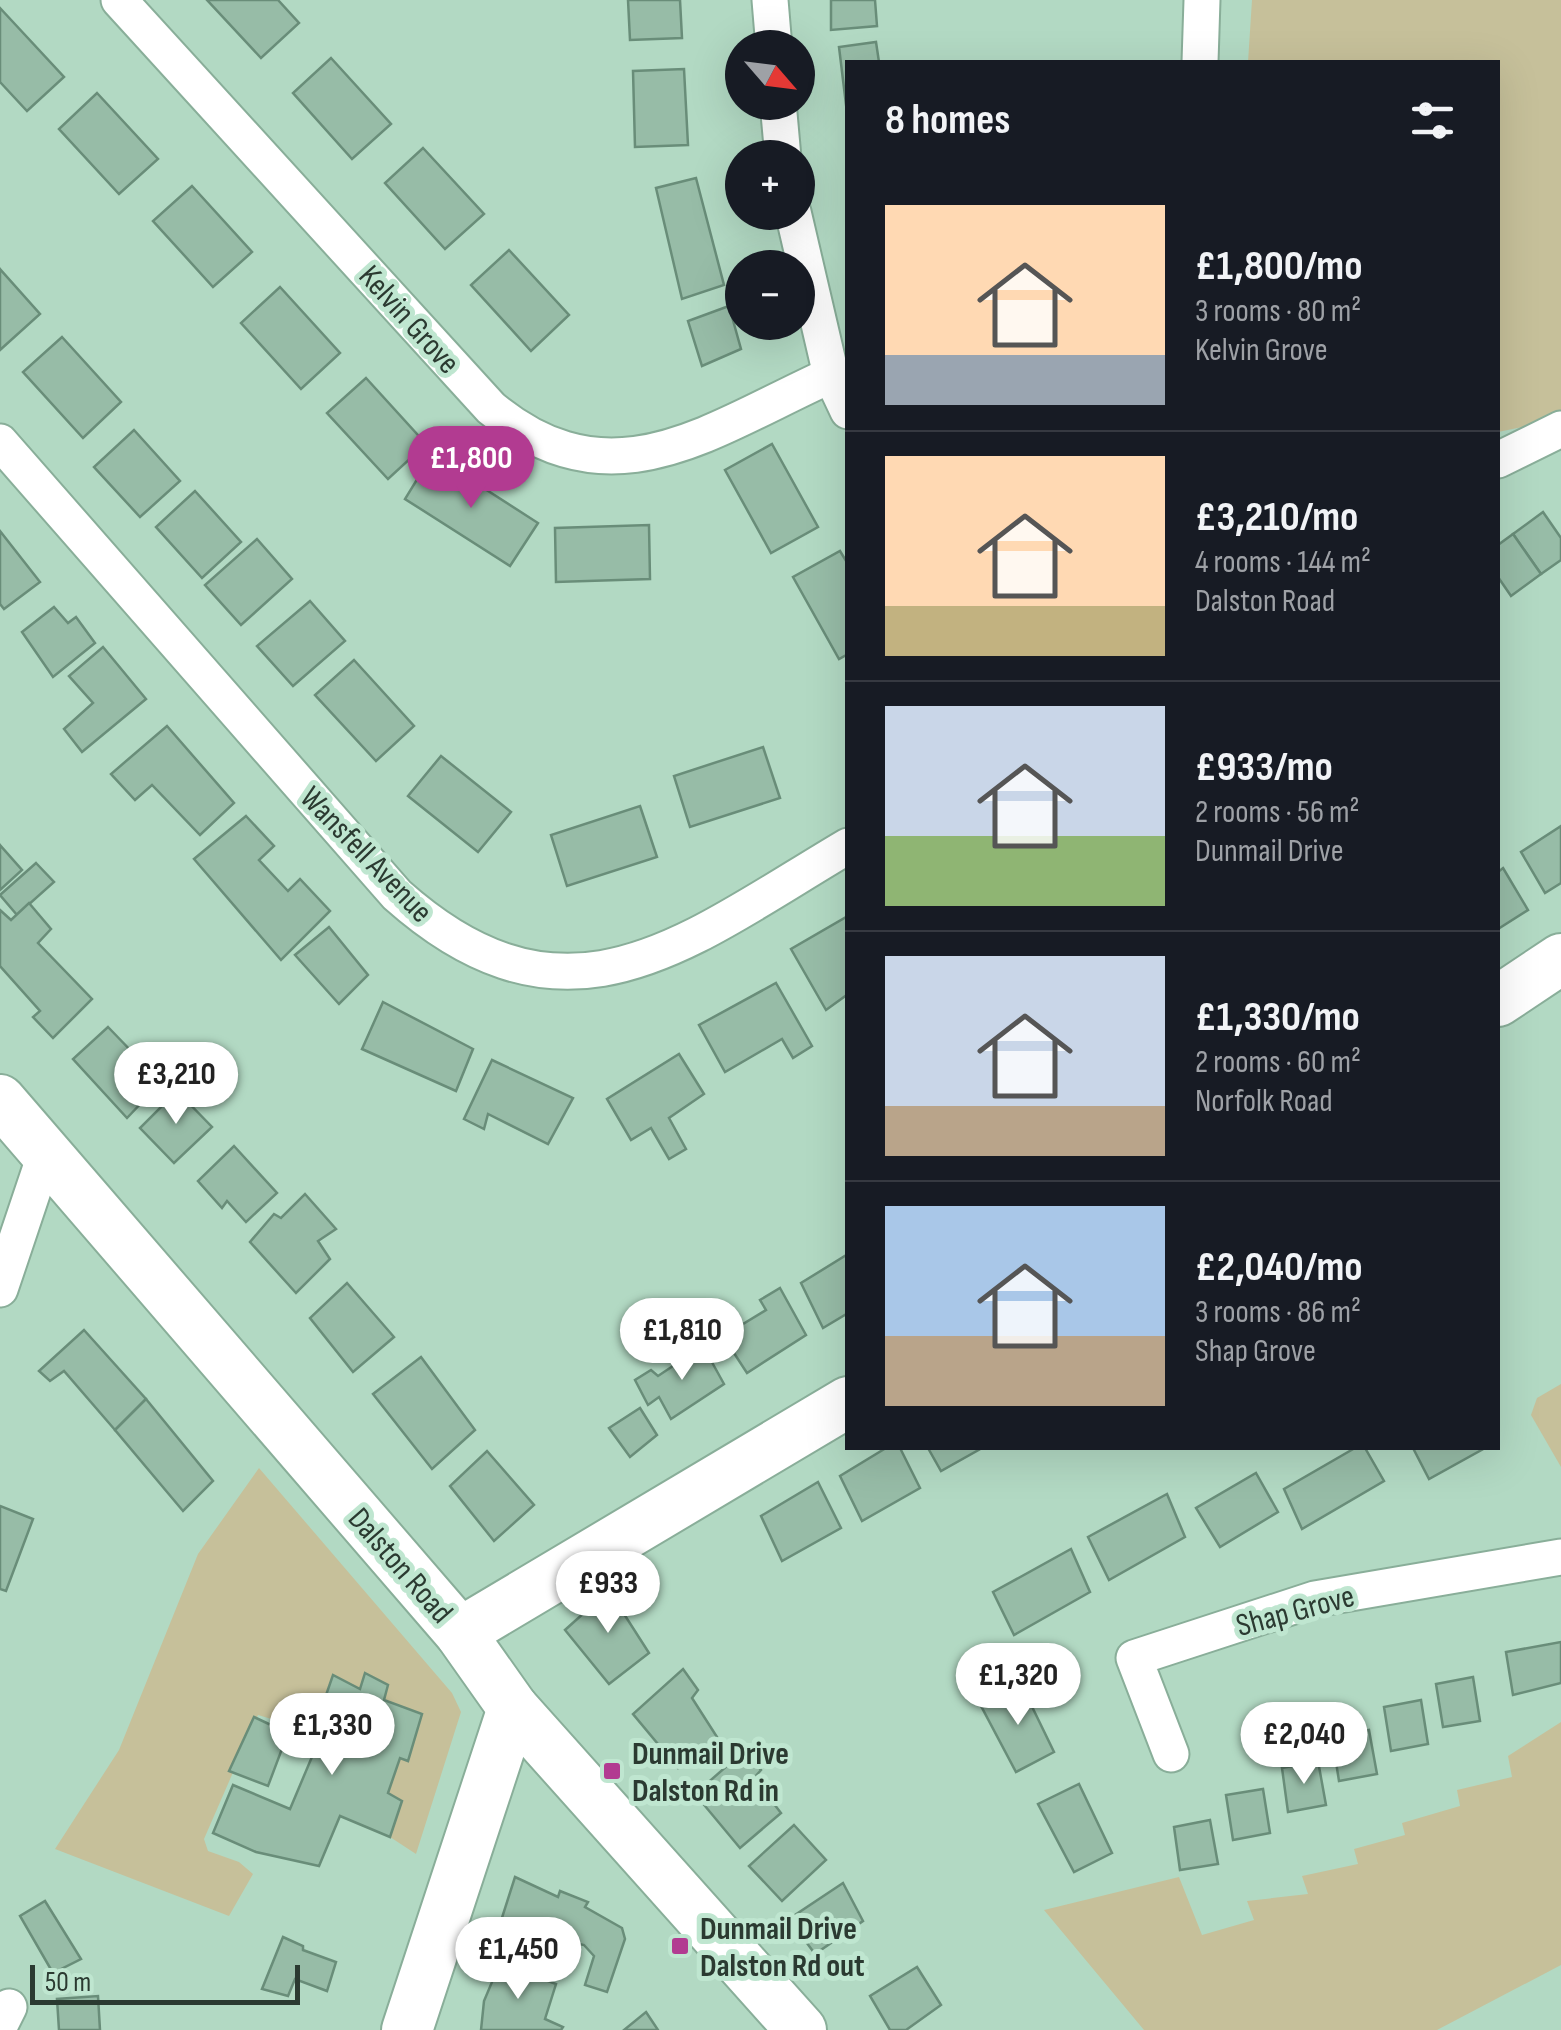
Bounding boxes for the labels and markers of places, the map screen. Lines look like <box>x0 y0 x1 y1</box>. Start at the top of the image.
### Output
pin: £1,800 <box>390 426 552 511</box>
pin: £3,210 <box>95 1042 257 1127</box>
pin: £1,810 <box>601 1298 763 1383</box>
pin: £933 <box>549 1551 667 1636</box>
pin: £1,320 <box>937 1643 1099 1728</box>
pin: £1,330 <box>251 1693 413 1778</box>
pin: £2,040 <box>1223 1702 1385 1787</box>
place label: Dunmail Drive Dalston Rd in <box>632 1735 789 1811</box>
marker: Dunmail Drive Dalston Rd in <box>601 1760 623 1782</box>
place label: Dunmail Drive Dalston Rd out <box>700 1910 865 1986</box>
pin: £1,450 <box>437 1917 599 2002</box>
marker: Dunmail Drive Dalston Rd out <box>669 1935 691 1957</box>

